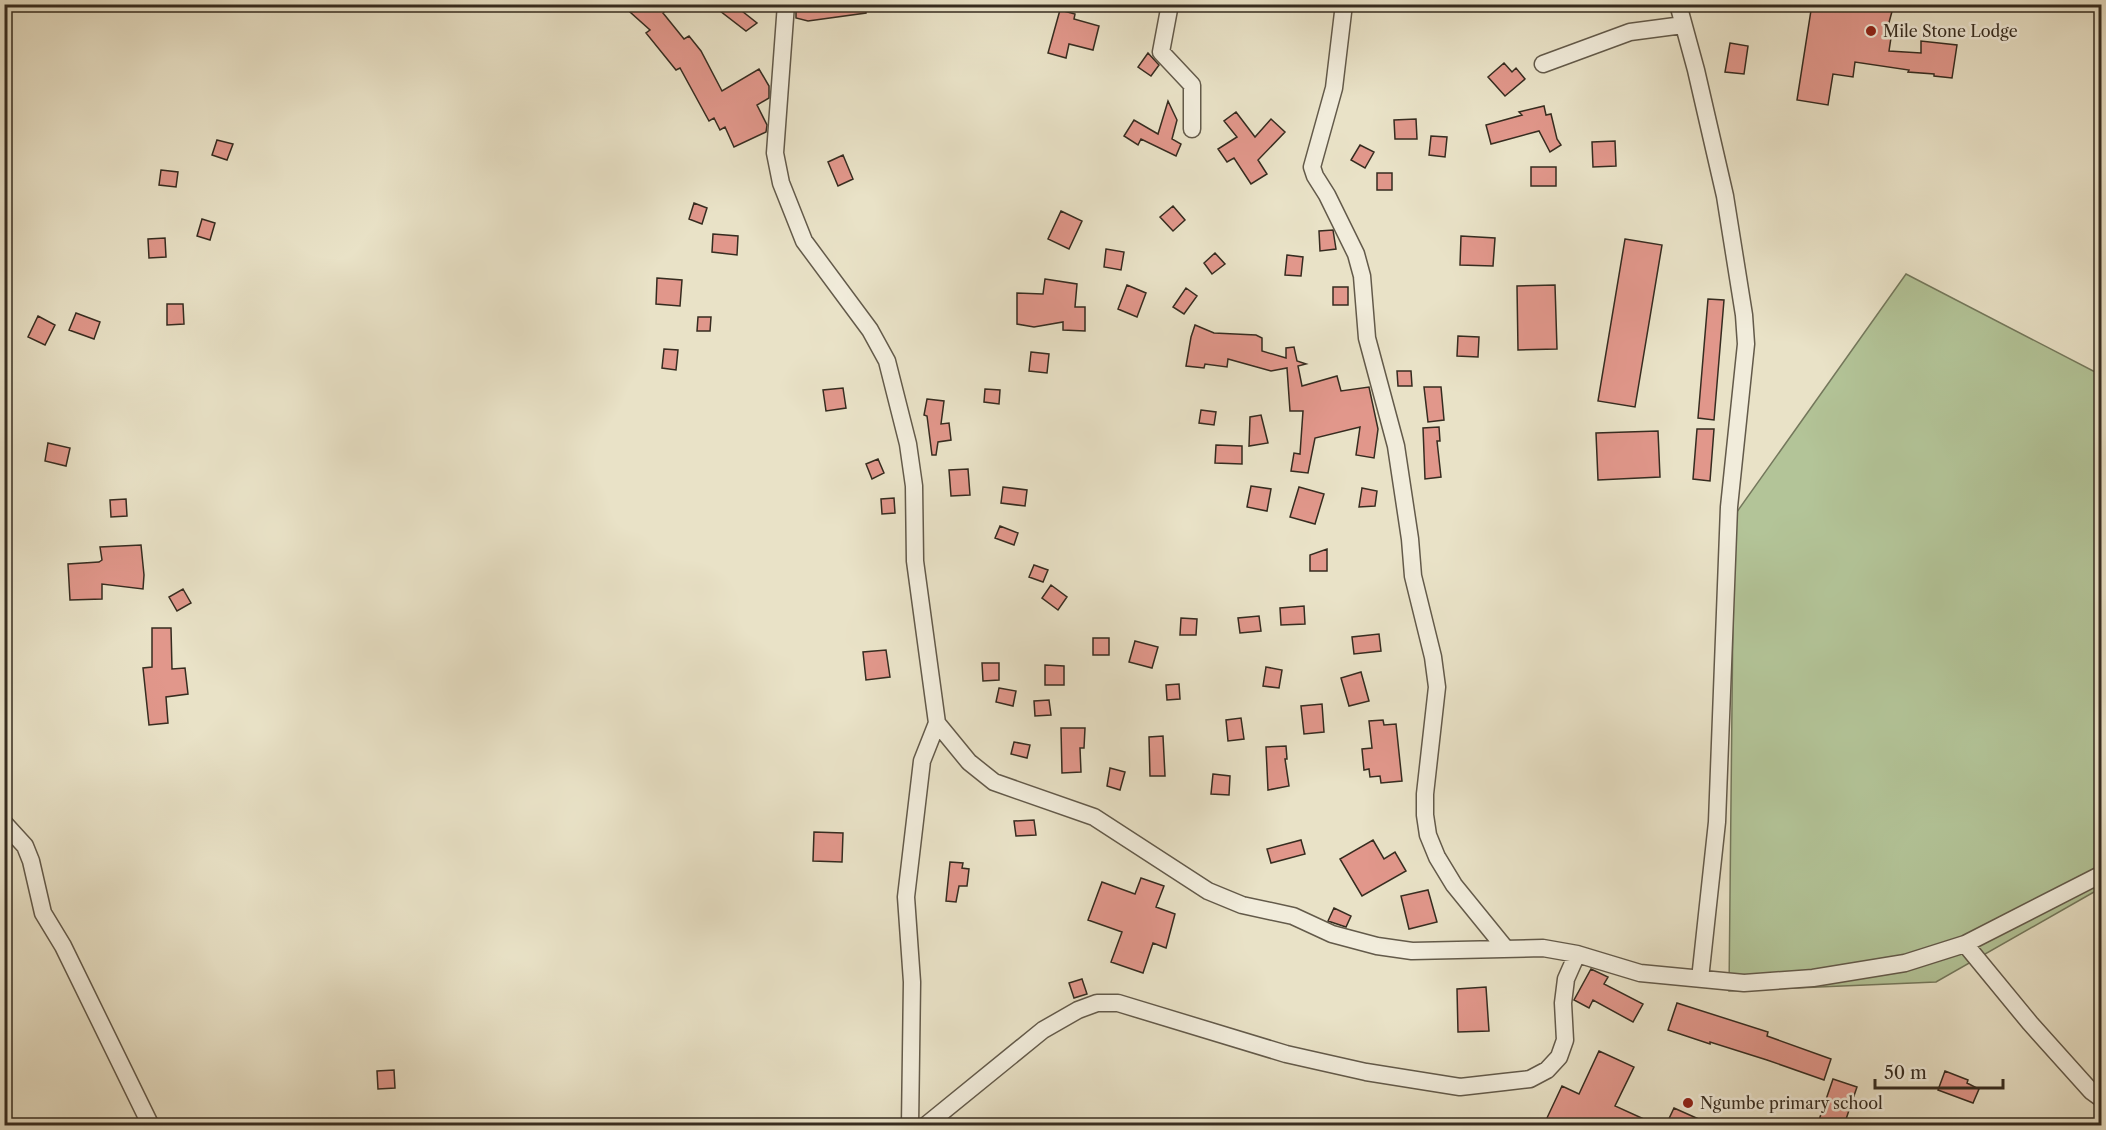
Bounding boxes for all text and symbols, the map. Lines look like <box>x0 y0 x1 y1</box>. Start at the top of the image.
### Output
place label: Mile Stone Lodge <box>1883 21 2018 41</box>
marker: Mile Stone Lodge <box>1864 24 1878 38</box>
scale bar <box>1875 1052 2002 1090</box>
text: 50 m <box>1884 1062 1927 1084</box>
place label: Ngumbe primary school <box>1700 1093 1883 1113</box>
marker: Ngumbe primary school <box>1681 1096 1695 1110</box>

